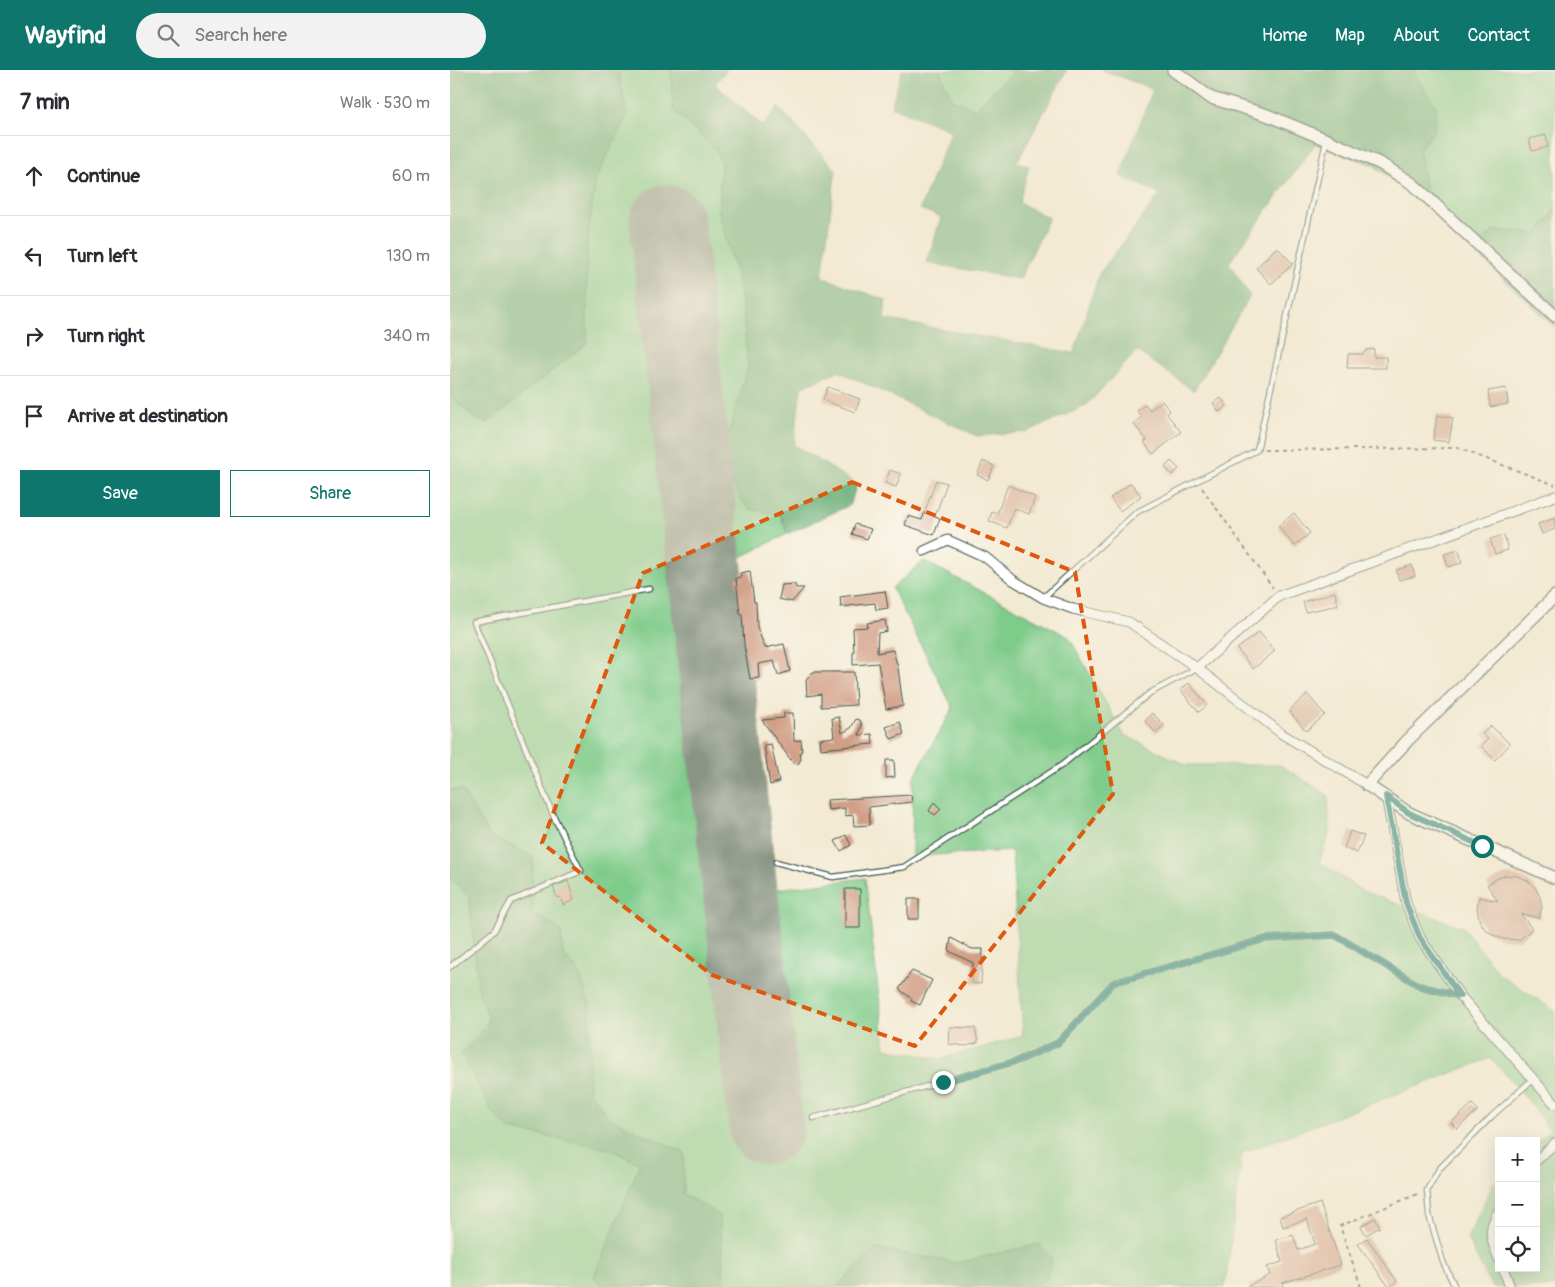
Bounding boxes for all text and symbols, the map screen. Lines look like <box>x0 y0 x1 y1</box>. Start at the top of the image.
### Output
search box <box>136 13 486 58</box>
text: Wayfind <box>25 21 106 50</box>
icon: search <box>154 21 182 49</box>
text: Search here <box>194 23 287 47</box>
text: Home <box>1262 24 1307 47</box>
text: Map <box>1335 24 1365 47</box>
text: About <box>1393 24 1439 47</box>
text: Contact <box>1467 24 1530 47</box>
text: 7 min <box>20 89 70 116</box>
text: Walk · 530 m <box>340 93 430 113</box>
icon: ahead <box>20 162 48 190</box>
text: Continue <box>67 164 140 188</box>
text: 60 m <box>392 166 430 186</box>
icon: left <box>20 242 48 270</box>
text: Turn left <box>67 244 137 268</box>
text: 130 m <box>386 246 430 266</box>
icon: right <box>20 322 48 350</box>
text: Turn right <box>67 324 145 348</box>
text: 340 m <box>383 326 430 346</box>
icon: arrive <box>20 402 48 430</box>
text: Arrive at destination <box>67 404 228 428</box>
button: Save <box>20 470 220 517</box>
button: Share <box>230 470 430 517</box>
route start <box>1471 835 1494 858</box>
route end <box>932 1071 955 1094</box>
map controls <box>1495 1137 1540 1272</box>
button: + <box>1495 1137 1540 1182</box>
button: − <box>1495 1182 1540 1227</box>
button: locate <box>1495 1227 1540 1272</box>

